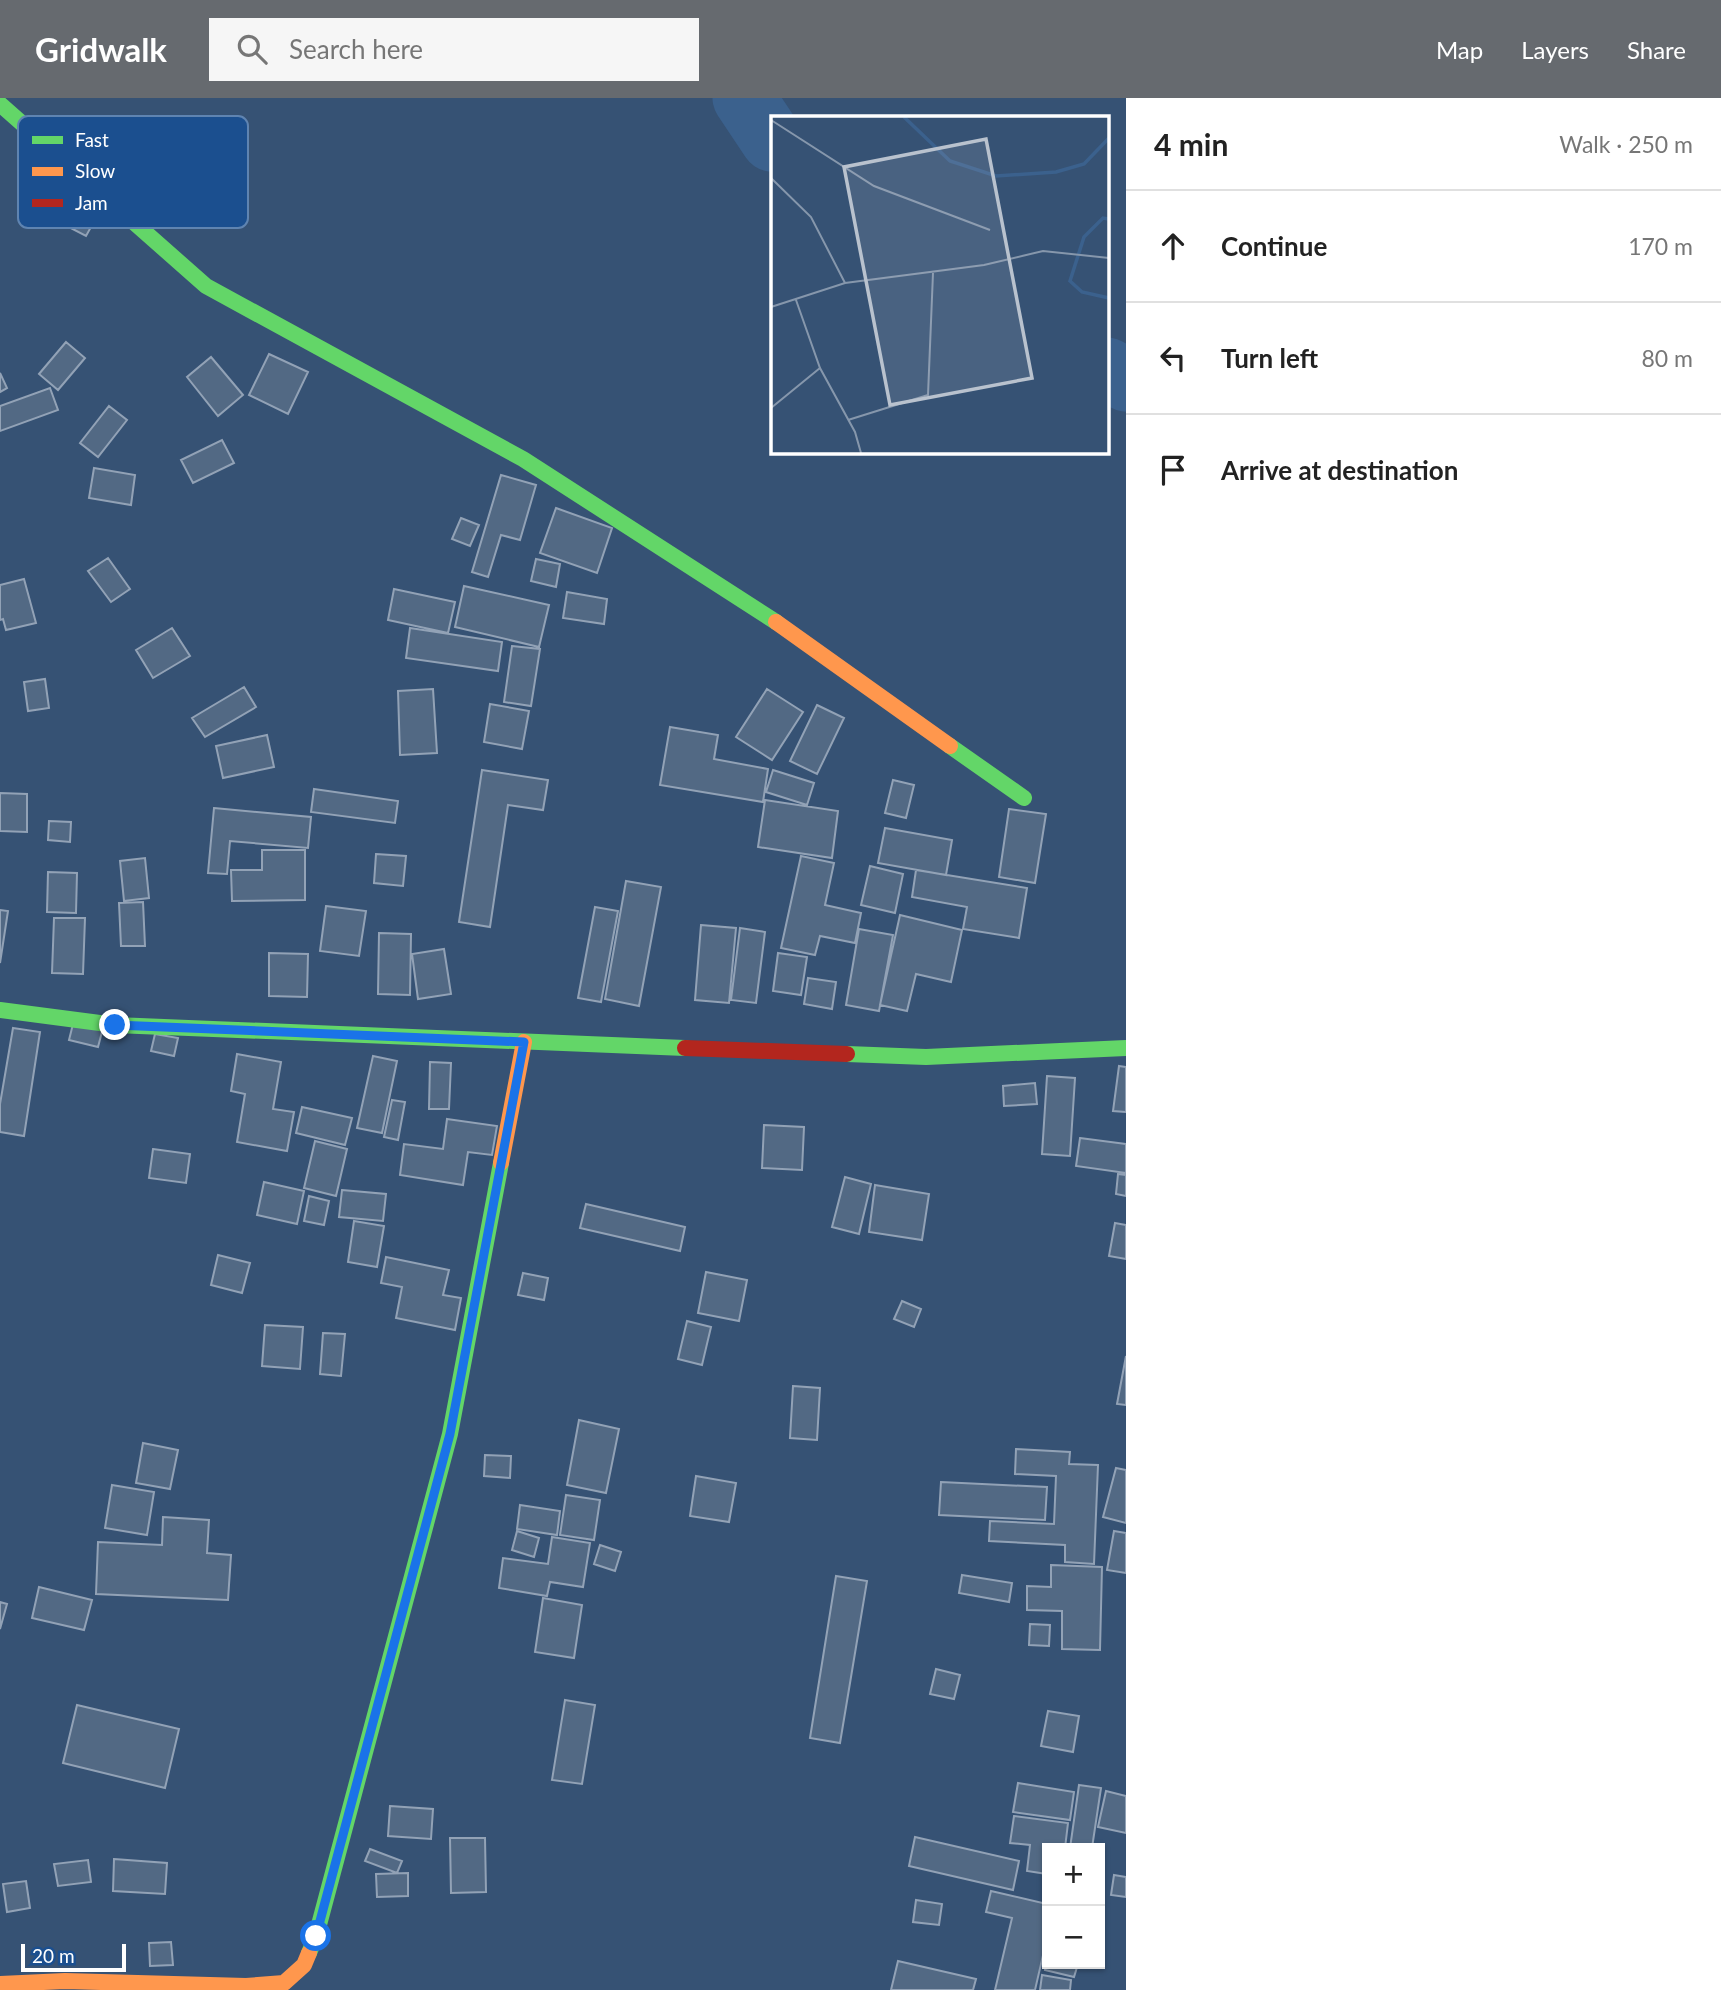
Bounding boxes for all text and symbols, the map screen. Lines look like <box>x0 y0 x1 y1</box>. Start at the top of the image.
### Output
search box <box>209 18 699 81</box>
text: Gridwalk <box>35 29 167 69</box>
icon: search <box>233 30 271 68</box>
text: Search here <box>289 33 423 65</box>
text: Map <box>1436 35 1483 64</box>
text: Layers <box>1521 35 1589 64</box>
text: Share <box>1627 35 1686 64</box>
legend <box>18 116 248 228</box>
inset map <box>771 116 1108 453</box>
text: 4 min <box>1154 126 1228 162</box>
text: Fast <box>75 128 109 151</box>
text: Walk · 250 m <box>1559 130 1693 158</box>
text: Slow <box>75 159 115 182</box>
text: Jam <box>75 191 108 214</box>
icon: ahead <box>1154 227 1192 265</box>
text: Continue <box>1221 230 1327 262</box>
text: 170 m <box>1628 232 1693 260</box>
icon: left <box>1154 339 1192 377</box>
text: Turn left <box>1221 342 1318 374</box>
text: 80 m <box>1642 344 1693 372</box>
icon: arrive <box>1154 451 1192 489</box>
text: Arrive at destination <box>1221 454 1458 486</box>
route end <box>99 1009 130 1040</box>
map controls <box>1042 1843 1105 1969</box>
button: + <box>1042 1843 1105 1906</box>
button: − <box>1042 1906 1105 1969</box>
route start <box>300 1920 331 1951</box>
scale bar <box>21 1941 126 1973</box>
text: 20 m <box>32 1944 75 1967</box>

